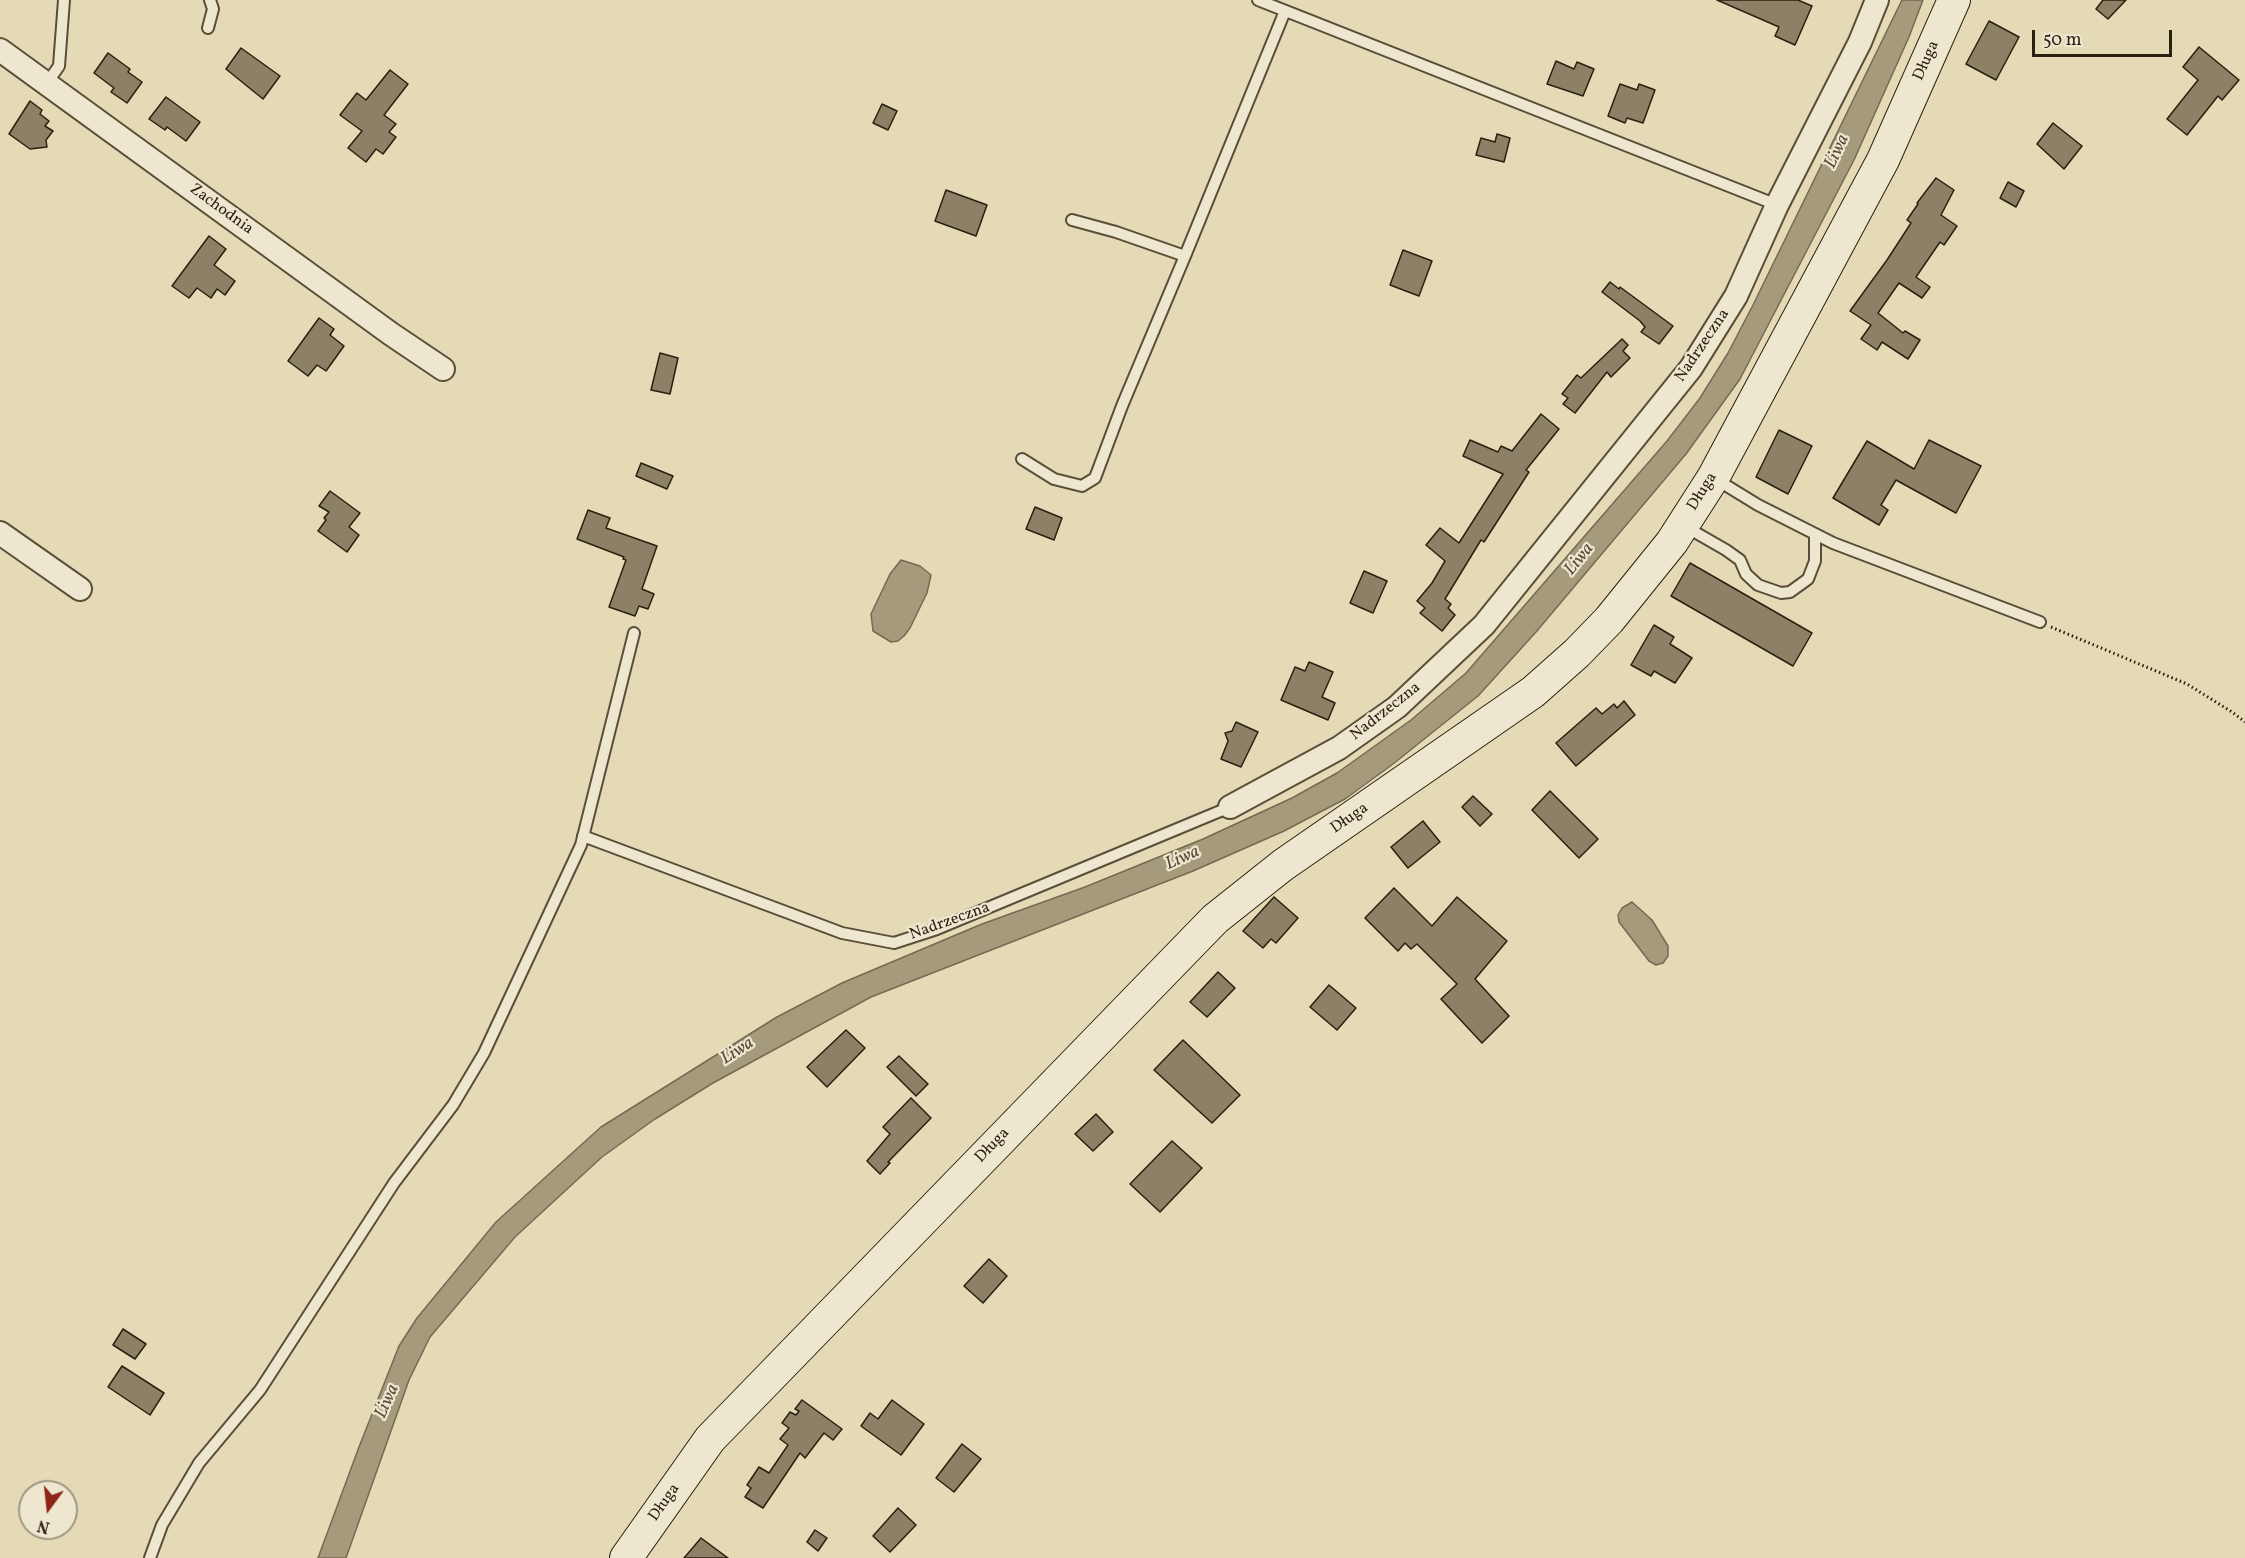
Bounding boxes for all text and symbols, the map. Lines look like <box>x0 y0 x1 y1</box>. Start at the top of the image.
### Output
scale bar <box>2035 18 2174 56</box>
text: 50 m <box>2043 28 2082 53</box>
street label: Długa <box>1910 38 1944 84</box>
water label: Liwa <box>1821 132 1855 172</box>
street label: Zachodnia <box>185 180 257 240</box>
street label: Nadrzeczna <box>1672 306 1734 386</box>
street label: Długa <box>1684 469 1722 515</box>
water label: Liwa <box>1561 540 1599 580</box>
street label: Nadrzeczna <box>1347 679 1425 745</box>
street label: Długa <box>1327 799 1373 839</box>
water label: Liwa <box>1163 842 1203 876</box>
street label: Nadrzeczna <box>907 899 993 945</box>
water label: Liwa <box>717 1033 759 1071</box>
street label: Długa <box>972 1124 1014 1168</box>
water label: Liwa <box>371 1382 405 1422</box>
north arrow <box>18 1480 78 1540</box>
street label: Długa <box>645 1480 685 1526</box>
text: N <box>35 1513 52 1538</box>

